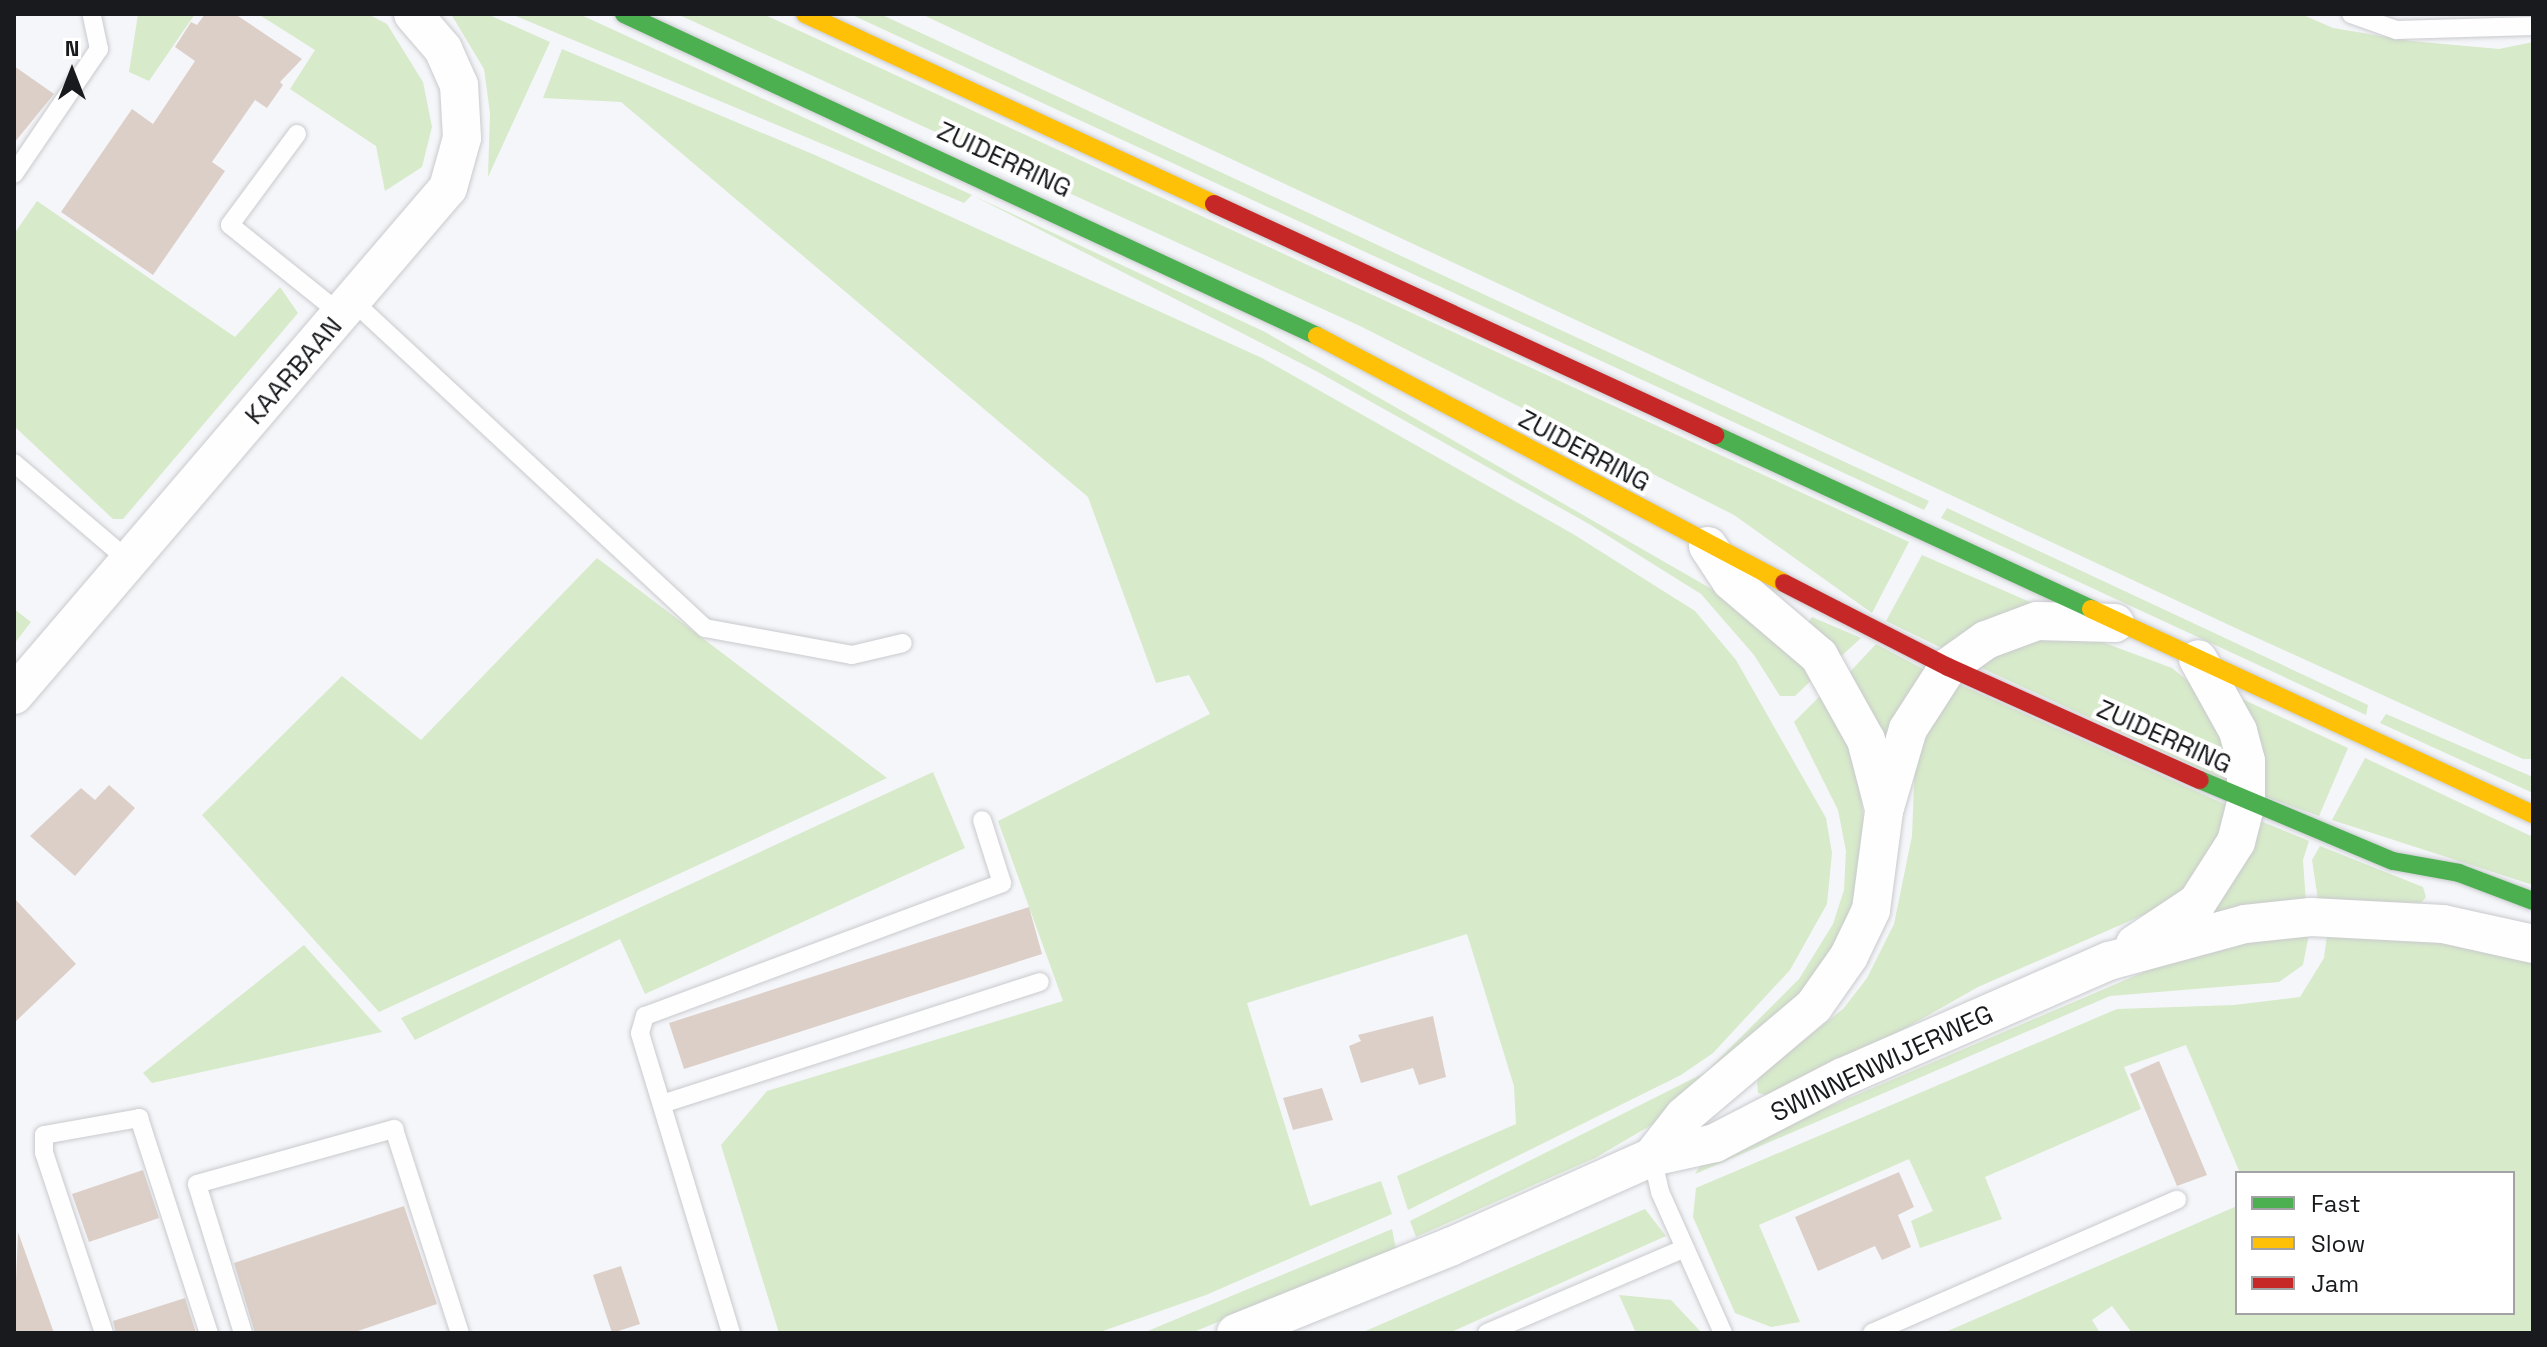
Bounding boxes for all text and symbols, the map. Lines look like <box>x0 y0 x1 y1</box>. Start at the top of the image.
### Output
north arrow <box>32 32 112 112</box>
text: N <box>65 34 79 62</box>
street label: ZUIDERRING <box>932 115 1076 205</box>
street label: KAARBAAN <box>239 311 349 431</box>
street label: ZUIDERRING <box>1513 403 1655 499</box>
street label: ZUIDERRING <box>2092 693 2236 781</box>
street label: SWINNENWIJERWEG <box>1766 999 1998 1129</box>
legend <box>2235 1171 2515 1315</box>
text: Fast <box>2311 1188 2361 1219</box>
text: Slow <box>2311 1228 2365 1259</box>
text: Jam <box>2311 1268 2359 1299</box>

